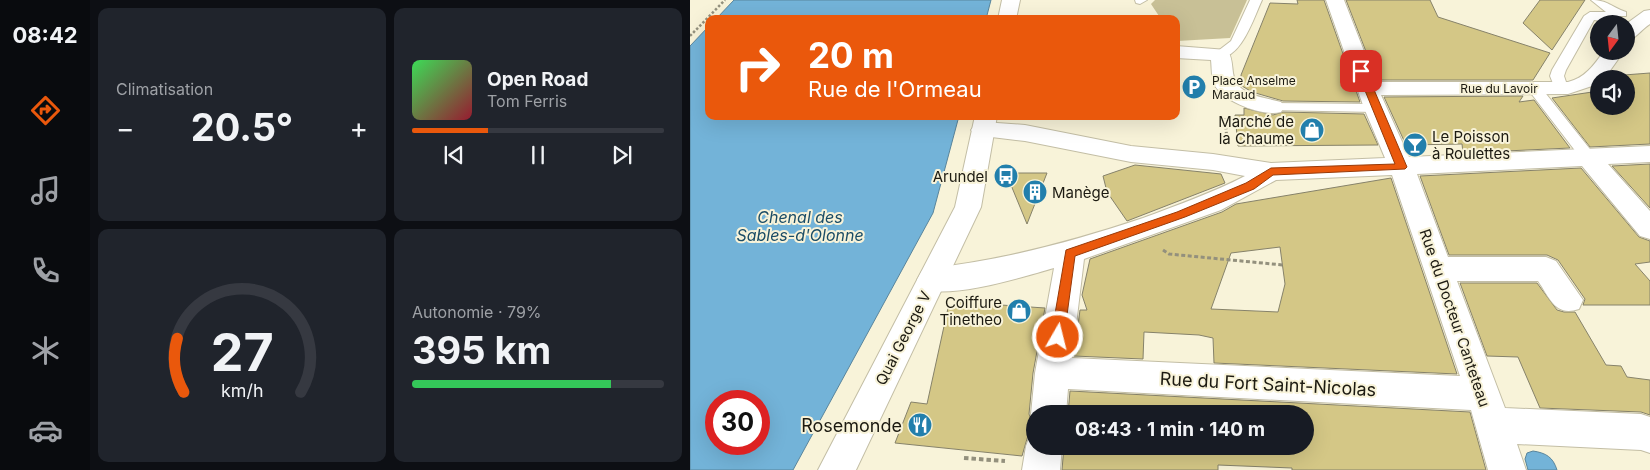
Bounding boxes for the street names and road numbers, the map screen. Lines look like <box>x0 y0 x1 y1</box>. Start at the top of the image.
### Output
street label: Rue du Lavoir <box>1460 81 1538 96</box>
street label: Rue du Docteur Canteteau <box>1416 226 1494 410</box>
street label: Quai George V <box>871 288 935 388</box>
street label: Rue du Fort Saint-Nicolas <box>1159 368 1377 400</box>

